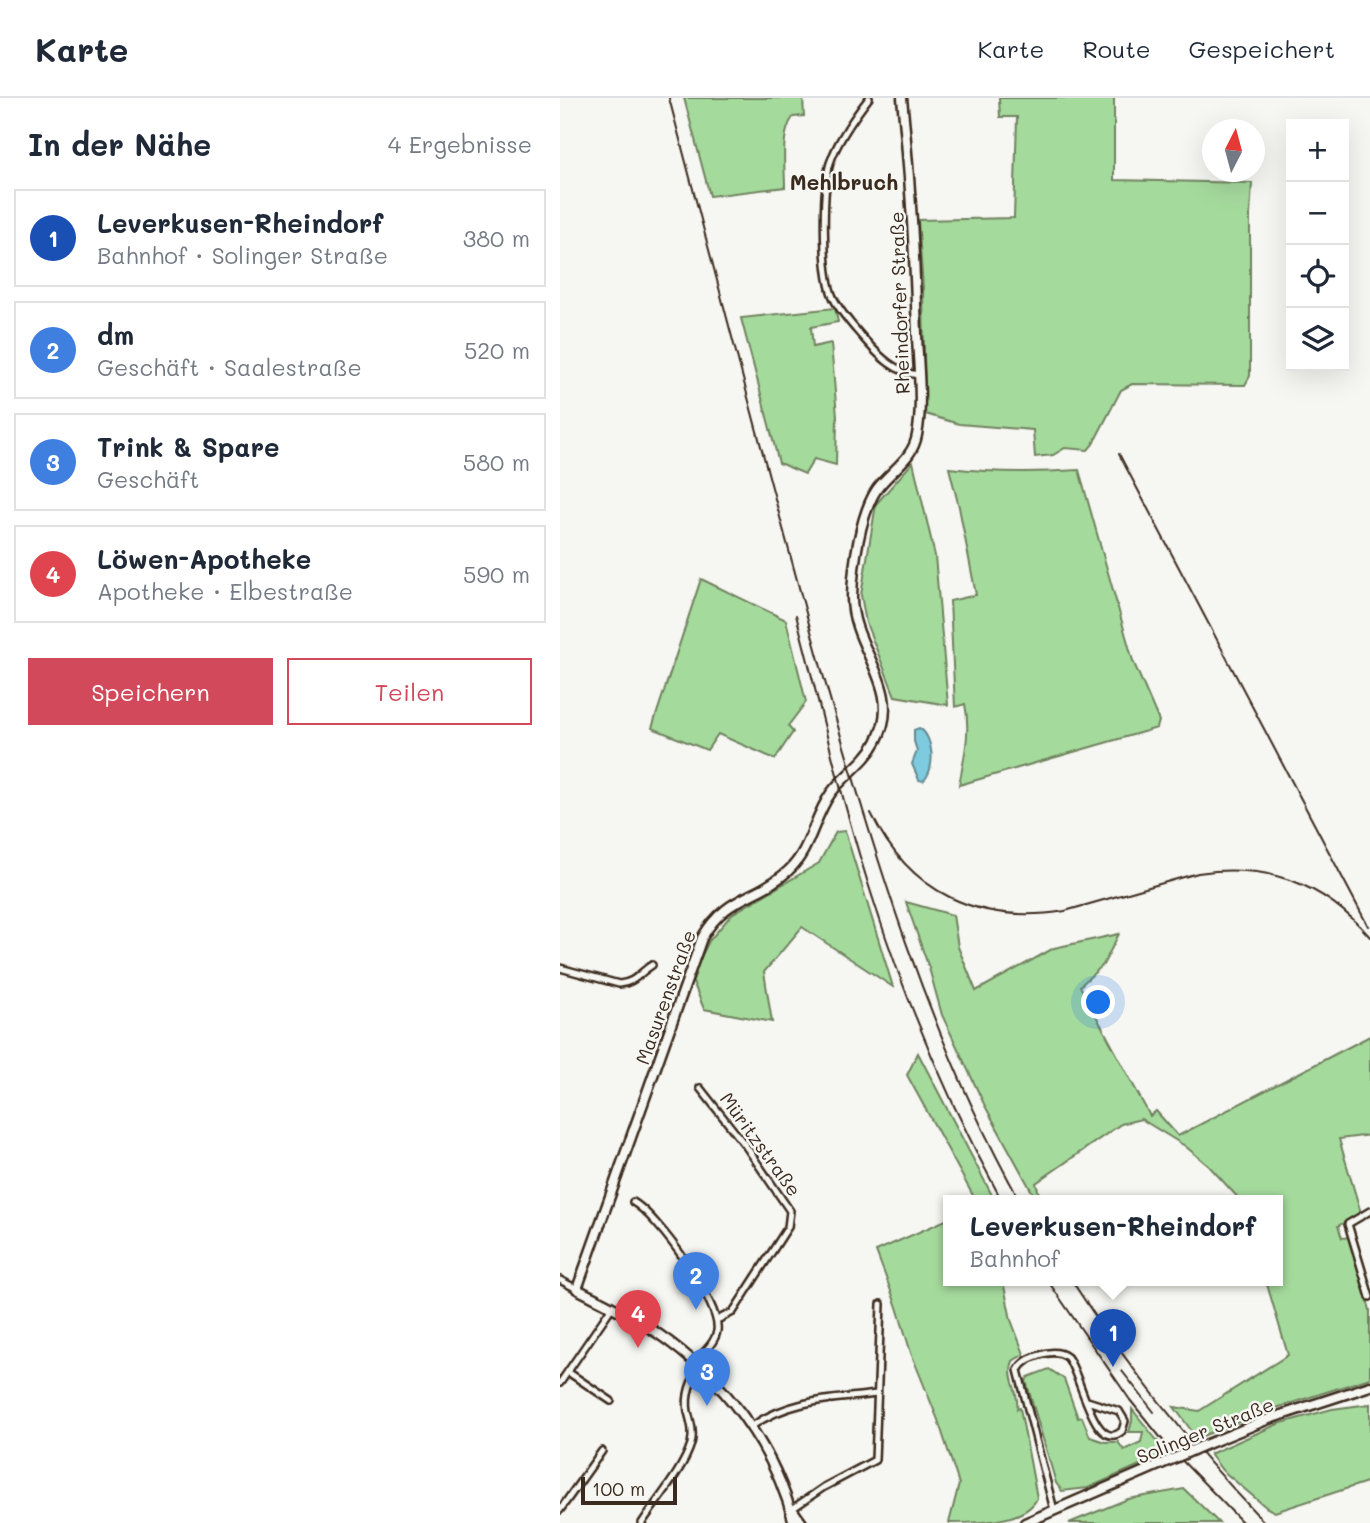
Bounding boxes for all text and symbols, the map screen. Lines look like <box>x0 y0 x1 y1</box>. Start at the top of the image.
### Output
text: Karte <box>35 27 129 70</box>
text: Karte <box>977 33 1044 64</box>
text: Route <box>1082 33 1151 64</box>
text: Gespeichert <box>1189 33 1335 64</box>
north arrow <box>1202 119 1265 182</box>
map controls <box>1286 119 1349 371</box>
button: + <box>1286 119 1349 182</box>
text: In der Nähe <box>28 124 211 164</box>
text: 4 Ergebnisse <box>388 129 532 159</box>
district label: Mehlbruch <box>790 168 898 195</box>
button: − <box>1286 182 1349 245</box>
text: Leverkusen-Rheindorf <box>97 206 383 240</box>
street label: Rheindorfer Straße <box>883 211 915 395</box>
text: 1 <box>48 223 58 253</box>
text: 380 m <box>463 223 530 253</box>
text: Bahnhof · Solinger Straße <box>97 240 388 270</box>
button: locate <box>1286 245 1349 308</box>
button: layers <box>1286 308 1349 371</box>
text: dm <box>97 318 134 352</box>
text: 2 <box>47 335 59 365</box>
text: 520 m <box>464 335 530 365</box>
text: Geschäft · Saalestraße <box>97 352 362 382</box>
text: Trink & Spare <box>97 430 280 464</box>
text: 3 <box>46 447 60 477</box>
text: 580 m <box>463 447 530 477</box>
text: Geschäft <box>97 464 199 494</box>
text: Löwen-Apotheke <box>97 542 311 576</box>
text: 4 <box>46 559 60 589</box>
text: 590 m <box>463 559 530 589</box>
text: Apotheke · Elbestraße <box>97 576 353 606</box>
button: Speichern <box>28 658 273 725</box>
button: Teilen <box>287 658 532 725</box>
street label: Masurenstraße <box>629 926 701 1068</box>
your location <box>1081 985 1115 1019</box>
street label: Müritzstraße <box>715 1087 807 1201</box>
popup <box>943 1195 1283 1286</box>
text: Leverkusen-Rheindorf <box>970 1209 1256 1243</box>
text: Bahnhof <box>970 1243 1060 1273</box>
pin: 2 <box>673 1252 719 1310</box>
pin: 4 <box>615 1290 661 1348</box>
pin: 1 <box>1090 1309 1136 1367</box>
pin: 3 <box>684 1348 730 1406</box>
street label: Solinger Straße <box>1133 1391 1277 1469</box>
scale bar <box>581 1474 677 1506</box>
text: 100 m <box>592 1476 645 1501</box>

